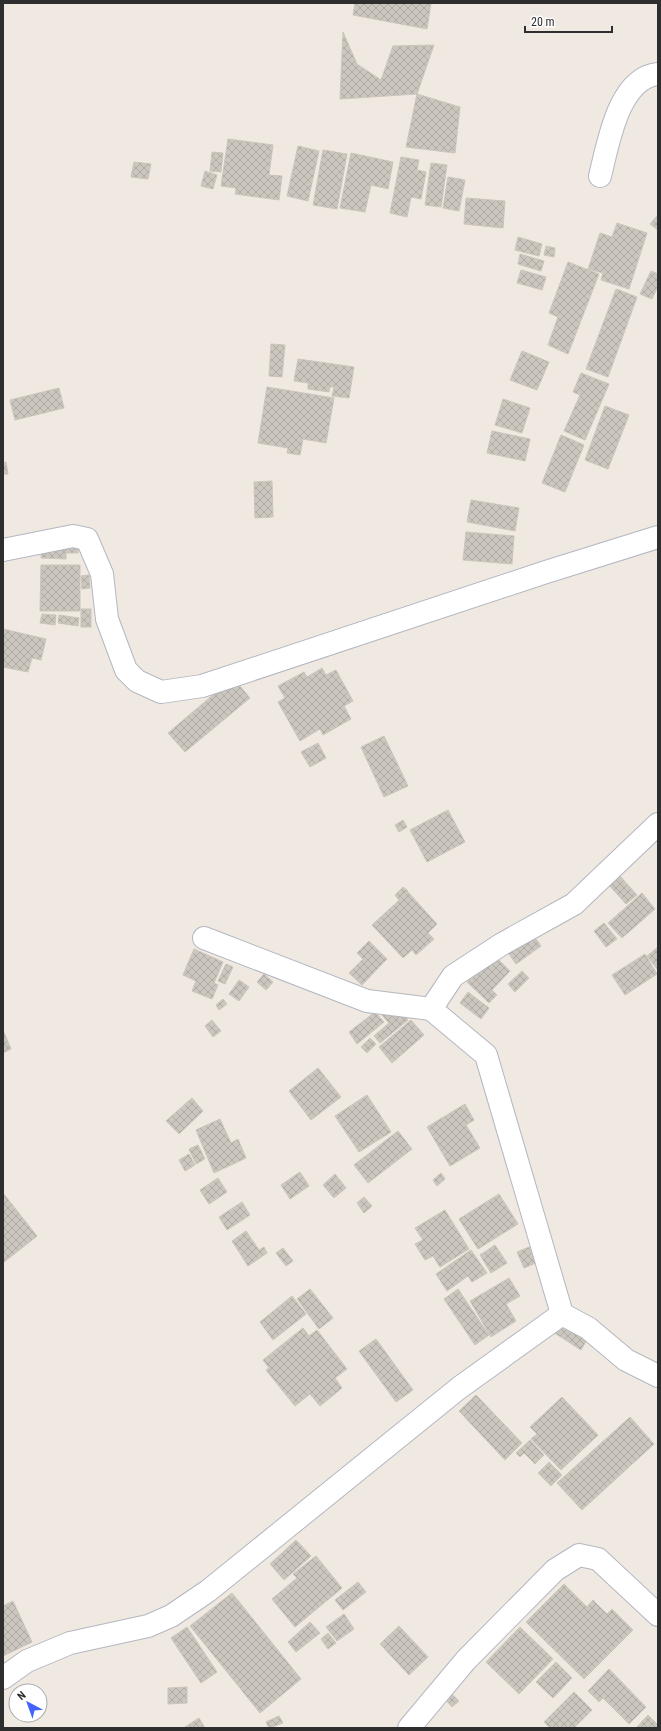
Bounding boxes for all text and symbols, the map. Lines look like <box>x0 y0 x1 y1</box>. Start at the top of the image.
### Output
scale bar <box>525 8 612 34</box>
text: 20 m <box>531 15 555 29</box>
north arrow <box>8 1683 48 1723</box>
text: N <box>15 1689 29 1703</box>

